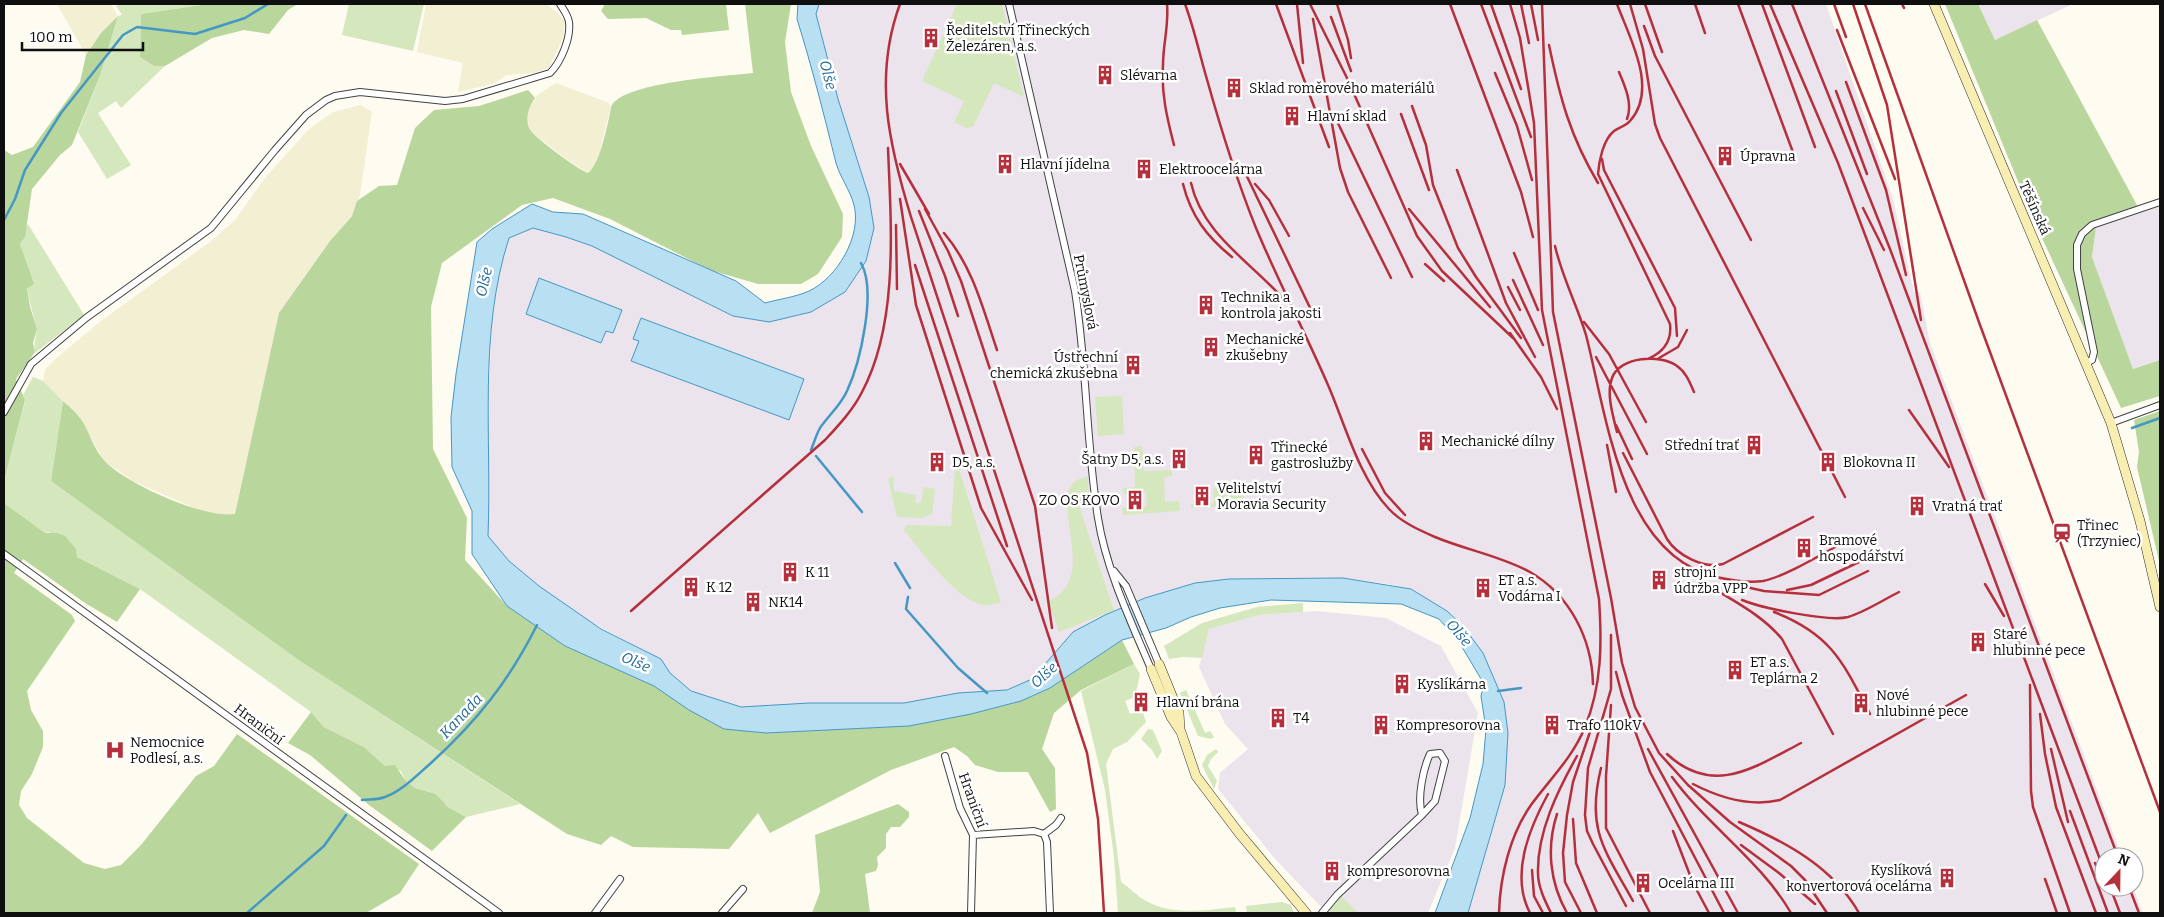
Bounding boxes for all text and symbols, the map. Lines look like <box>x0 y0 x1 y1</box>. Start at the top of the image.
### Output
scale bar <box>22 20 144 52</box>
place label: Ředitelství Třineckých Železáren, a.s. <box>946 21 1090 55</box>
building icon: Ředitelství Třineckých Železáren, a.s. <box>920 27 942 49</box>
text: 100 m <box>30 28 73 46</box>
water label: Olše <box>816 58 840 92</box>
building icon: Slévarna <box>1094 64 1116 86</box>
place label: Slévarna <box>1120 67 1177 84</box>
building icon: Sklad roměrového materiálů <box>1223 77 1245 99</box>
place label: Sklad roměrového materiálů <box>1249 80 1435 97</box>
building icon: Hlavní sklad <box>1281 105 1303 127</box>
place label: Hlavní sklad <box>1307 108 1387 125</box>
building icon: Úpravna <box>1714 145 1736 167</box>
place label: Úpravna <box>1740 147 1796 165</box>
building icon: Hlavní jídelna <box>994 153 1016 175</box>
place label: Hlavní jídelna <box>1020 156 1110 173</box>
building icon: Elektroocelárna <box>1133 158 1155 180</box>
place label: Elektroocelárna <box>1159 161 1263 178</box>
street label: Těšínská <box>2015 179 2054 238</box>
street label: Průmyslová <box>1070 253 1101 331</box>
water label: Olše <box>472 265 496 299</box>
place label: Technika a kontrola jakosti <box>1221 289 1322 322</box>
building icon: Technika a kontrola jakosti <box>1195 294 1217 316</box>
place label: Mechanické zkušebny <box>1226 331 1304 364</box>
building icon: Mechanické zkušebny <box>1200 336 1222 358</box>
place label: Ústřechní chemická zkušebna <box>990 348 1119 382</box>
building icon: Ústřechní chemická zkušebna <box>1122 354 1144 376</box>
building icon: Mechanické dílny <box>1415 430 1437 452</box>
place label: Mechanické dílny <box>1441 433 1555 450</box>
building icon: Střední trať <box>1743 434 1765 456</box>
place label: Střední trať <box>1665 437 1739 454</box>
place label: Třinecké gastroslužby <box>1271 439 1354 472</box>
building icon: Třinecké gastroslužby <box>1245 444 1267 466</box>
building icon: Šatny D5, a.s. <box>1168 448 1190 470</box>
place label: Šatny D5, a.s. <box>1081 450 1164 468</box>
building icon: D5, a.s. <box>926 451 948 473</box>
building icon: Blokovna II <box>1817 451 1839 473</box>
place label: D5, a.s. <box>952 454 995 471</box>
place label: Blokovna II <box>1843 454 1916 471</box>
place label: Velitelství Moravia Security <box>1217 480 1327 513</box>
building icon: Velitelství Moravia Security <box>1191 485 1213 507</box>
building icon: ZO OS KOVO <box>1124 489 1146 511</box>
place label: ZO OS KOVO <box>1039 492 1120 509</box>
building icon: Vratná trať <box>1906 495 1928 517</box>
place label: Vratná trať <box>1932 498 2002 515</box>
place label: Třinec (Trzyniec) <box>2077 517 2141 550</box>
station icon: Třinec (Trzyniec) <box>2051 522 2073 544</box>
place label: Bramové hospodářství <box>1819 532 1905 565</box>
building icon: Bramové hospodářství <box>1793 537 1815 559</box>
building icon: K 11 <box>779 561 801 583</box>
place label: K 11 <box>805 564 829 581</box>
place label: strojní údržba VPP <box>1674 564 1748 597</box>
building icon: strojní údržba VPP <box>1648 569 1670 591</box>
place label: ET a.s. Vodárna I <box>1498 572 1561 605</box>
building icon: K 12 <box>680 576 702 598</box>
building icon: ET a.s. Vodárna I <box>1472 577 1494 599</box>
place label: K 12 <box>706 579 732 596</box>
building icon: NK14 <box>742 591 764 613</box>
place label: NK14 <box>768 594 803 611</box>
water label: Olše <box>1443 616 1476 651</box>
place label: Staré hlubinné pece <box>1993 626 2085 659</box>
building icon: Staré hlubinné pece <box>1967 631 1989 653</box>
water label: Olše <box>619 648 654 676</box>
place label: ET a.s. Teplárna 2 <box>1750 654 1818 687</box>
water label: Olše <box>1027 658 1061 692</box>
building icon: ET a.s. Teplárna 2 <box>1724 659 1746 681</box>
building icon: Kyslíkárna <box>1391 673 1413 695</box>
place label: Kyslíkárna <box>1417 676 1487 693</box>
place label: Nové hlubinné pece <box>1876 687 1968 720</box>
water label: Kanada <box>436 690 486 742</box>
building icon: Hlavní brána <box>1130 691 1152 713</box>
building icon: Nové hlubinné pece <box>1850 692 1872 714</box>
place label: Hlavní brána <box>1156 694 1240 711</box>
street label: Hraniční <box>231 700 287 749</box>
building icon: T4 <box>1267 707 1289 729</box>
place label: T4 <box>1293 710 1309 727</box>
building icon: Kompresorovna <box>1370 714 1392 736</box>
building icon: Trafo 110kV <box>1541 714 1563 736</box>
place label: Kompresorovna <box>1396 717 1501 734</box>
place label: Trafo 110kV <box>1567 717 1642 734</box>
place label: Nemocnice Podlesí, a.s. <box>130 734 205 767</box>
hospital icon: Nemocnice Podlesí, a.s. <box>104 739 126 761</box>
street label: Hraniční <box>955 770 991 831</box>
north arrow <box>2094 847 2144 897</box>
text: N <box>2115 851 2132 870</box>
building icon: kompresorovna <box>1321 860 1343 882</box>
place label: Kyslíková konvertorová ocelárna <box>1786 862 1932 895</box>
place label: kompresorovna <box>1347 863 1450 880</box>
building icon: Kyslíková konvertorová ocelárna <box>1936 867 1958 889</box>
building icon: Ocelárna III <box>1632 872 1654 894</box>
place label: Ocelárna III <box>1658 875 1735 892</box>

